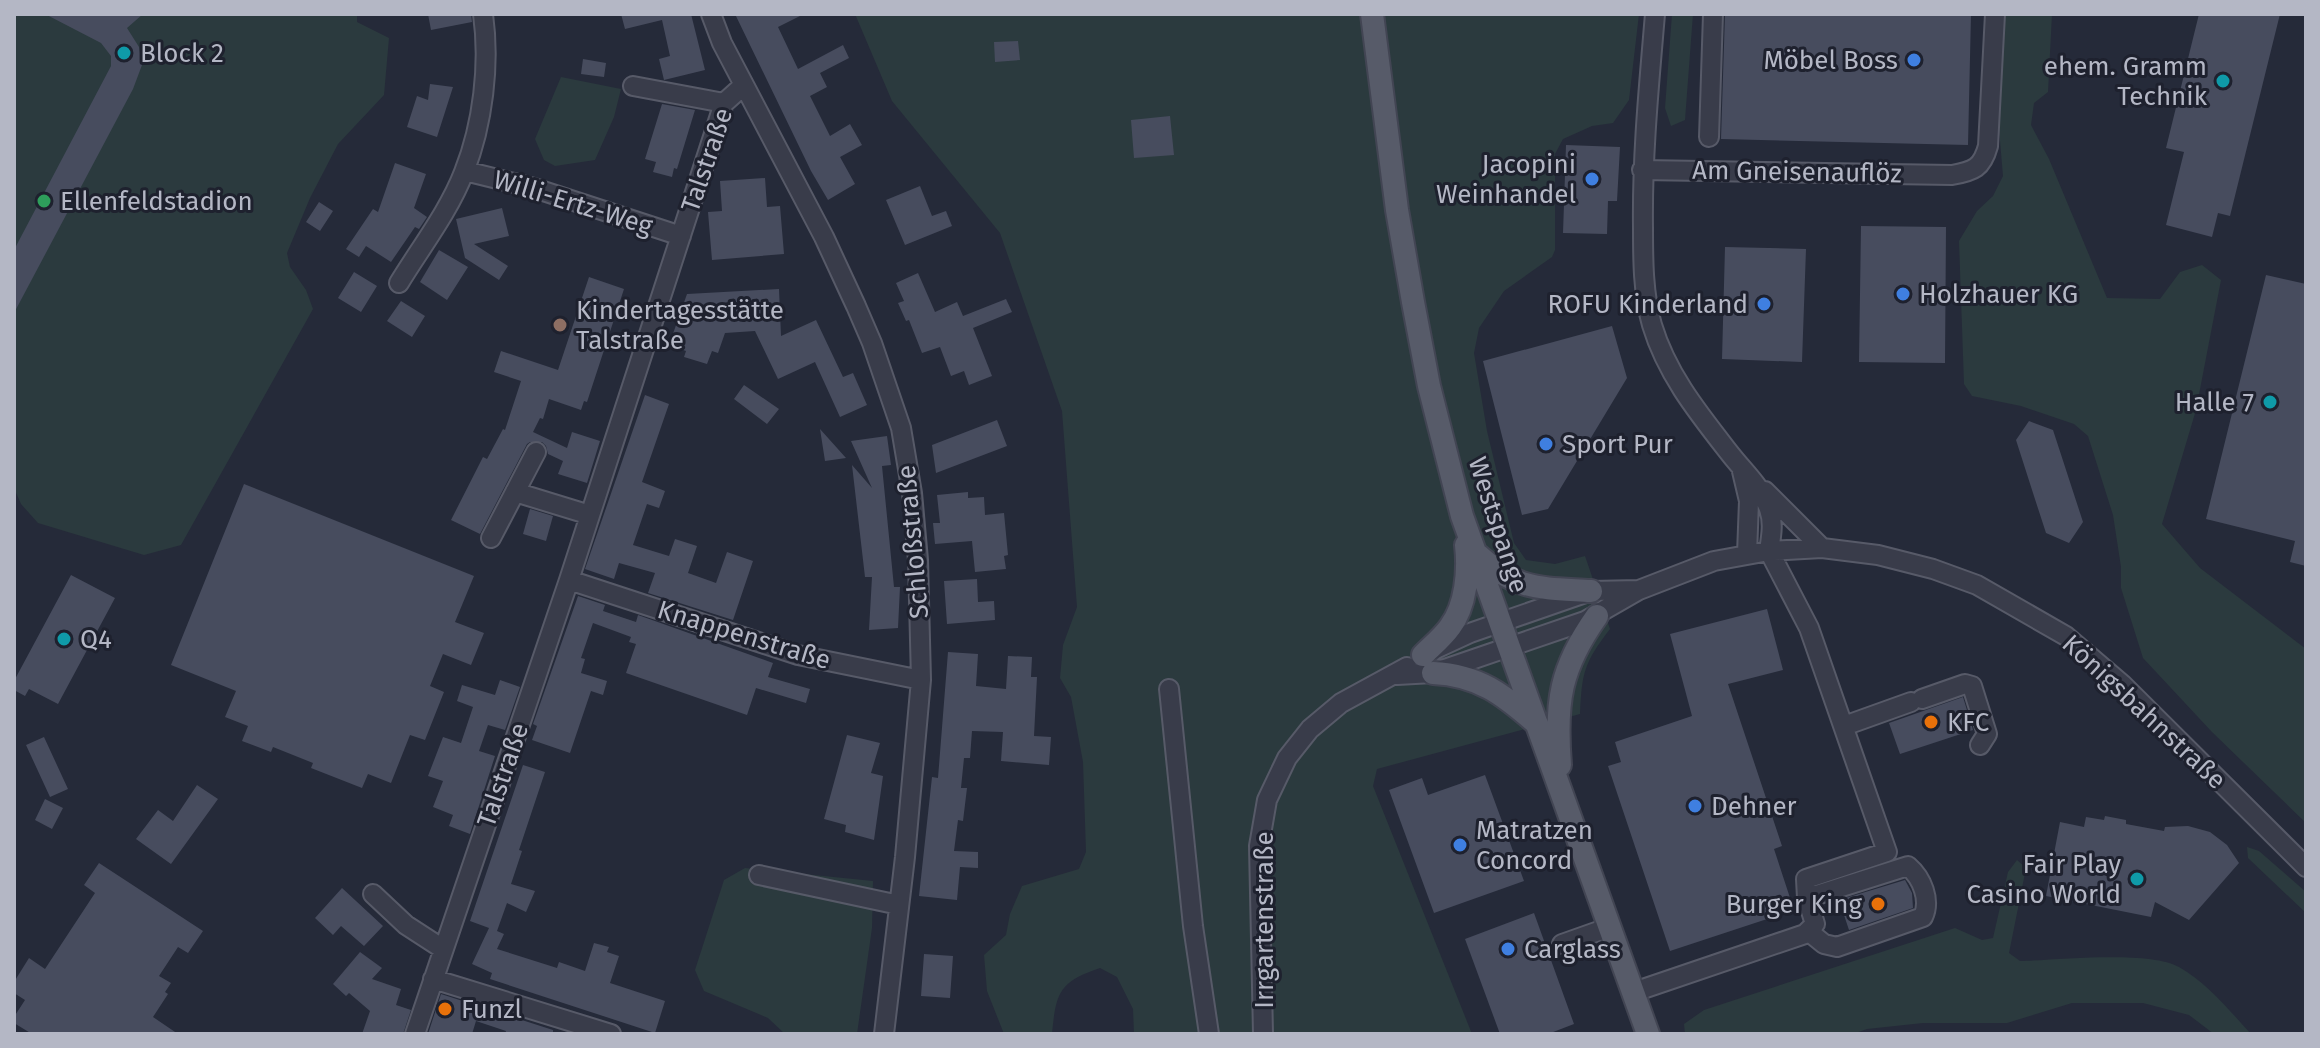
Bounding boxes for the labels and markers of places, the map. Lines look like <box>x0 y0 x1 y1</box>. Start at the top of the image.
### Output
place label: Block 2 <box>140 38 224 69</box>
marker: Block 2 <box>115 44 133 62</box>
place label: Möbel Boss <box>1763 45 1898 76</box>
marker: Möbel Boss <box>1905 51 1923 69</box>
place label: ehem. Gramm Technik <box>2044 51 2208 112</box>
marker: ehem. Gramm Technik <box>2214 72 2232 90</box>
place label: Jacopini Weinhandel <box>1436 149 1576 210</box>
marker: Jacopini Weinhandel <box>1583 170 1601 188</box>
place label: Ellenfeldstadion <box>60 186 253 217</box>
marker: Ellenfeldstadion <box>35 192 53 210</box>
place label: Holzhauer KG <box>1919 279 2078 310</box>
marker: Holzhauer KG <box>1894 285 1912 303</box>
place label: ROFU Kinderland <box>1548 289 1748 320</box>
place label: Kindertagesstätte Talstraße <box>576 295 784 356</box>
marker: ROFU Kinderland <box>1755 295 1773 313</box>
marker: Kindertagesstätte Talstraße <box>551 316 569 334</box>
place label: Halle 7 <box>2175 387 2254 418</box>
marker: Halle 7 <box>2261 393 2279 411</box>
place label: Sport Pur <box>1562 429 1673 460</box>
marker: Sport Pur <box>1537 435 1555 453</box>
place label: Q4 <box>80 624 112 655</box>
marker: Q4 <box>55 630 73 648</box>
place label: KFC <box>1947 707 1990 738</box>
marker: KFC <box>1922 713 1940 731</box>
place label: Dehner <box>1711 791 1797 822</box>
marker: Dehner <box>1686 797 1704 815</box>
place label: Matratzen Concord <box>1476 815 1593 876</box>
marker: Matratzen Concord <box>1451 836 1469 854</box>
place label: Fair Play Casino World <box>1967 849 2121 910</box>
marker: Fair Play Casino World <box>2128 870 2146 888</box>
place label: Burger King <box>1726 889 1862 920</box>
marker: Burger King <box>1869 895 1887 913</box>
place label: Carglass <box>1524 934 1621 965</box>
marker: Carglass <box>1499 940 1517 958</box>
place label: Funzl <box>461 994 523 1025</box>
marker: Funzl <box>436 1000 454 1018</box>

